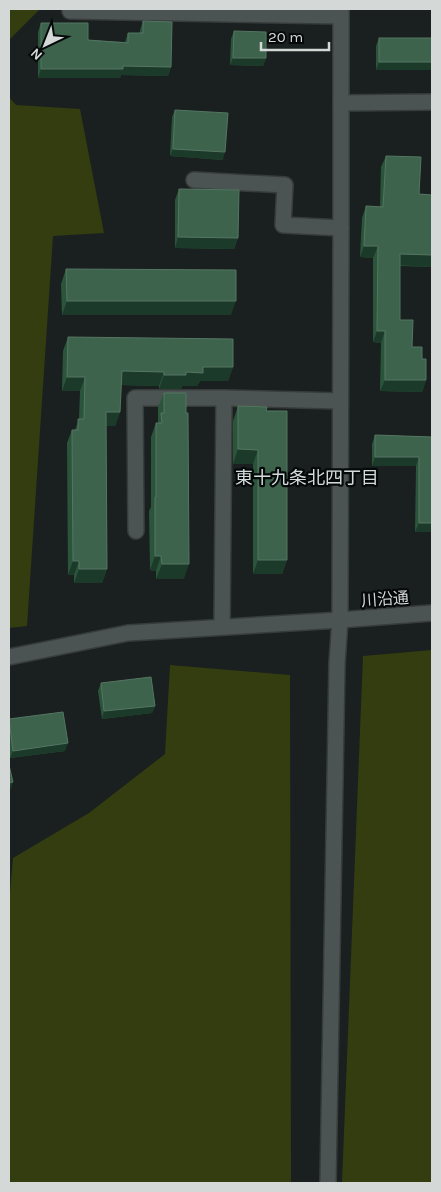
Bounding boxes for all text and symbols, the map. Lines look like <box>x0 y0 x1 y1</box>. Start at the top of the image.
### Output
north arrow <box>20 20 70 70</box>
scale bar <box>261 20 328 52</box>
text: 20 m <box>268 28 303 46</box>
text: N <box>27 44 46 64</box>
district label: 東十九条北四丁目 <box>235 467 379 489</box>
street label: 川沿通 <box>360 588 410 610</box>

